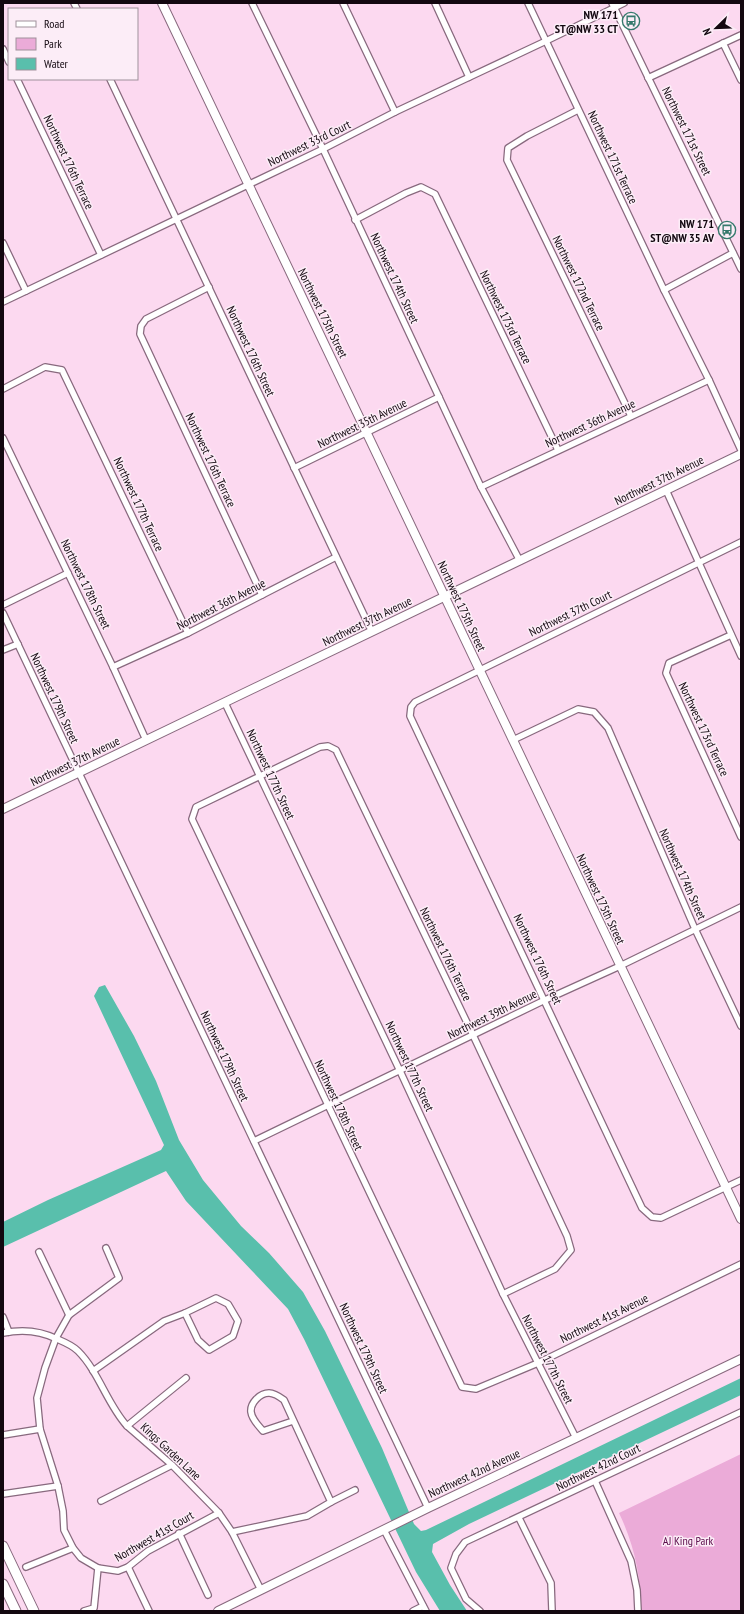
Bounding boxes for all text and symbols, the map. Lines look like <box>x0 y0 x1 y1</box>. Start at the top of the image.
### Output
place label: NW 171 ST@NW 33 CT <box>555 7 618 36</box>
legend <box>8 8 138 80</box>
north arrow <box>696 8 736 48</box>
bus stop icon: NW 171 ST@NW 33 CT <box>621 11 641 31</box>
text: Road <box>44 16 64 31</box>
text: N <box>699 26 714 37</box>
text: Park <box>44 36 62 51</box>
text: Water <box>44 56 69 71</box>
street label: Northwest 171st Street <box>659 84 715 178</box>
street label: Northwest 171st Terrace <box>585 108 641 206</box>
street label: Northwest 176th Terrace <box>41 113 97 211</box>
street label: Northwest 33rd Court <box>265 116 353 169</box>
place label: NW 171 ST@NW 35 AV <box>650 216 715 245</box>
bus stop icon: NW 171 ST@NW 35 AV <box>717 220 737 240</box>
street label: Northwest 174th Street <box>368 231 423 326</box>
street label: Northwest 172nd Terrace <box>549 233 609 333</box>
street label: Northwest 175th Street <box>295 266 351 361</box>
street label: Northwest 173rd Terrace <box>477 268 535 366</box>
street label: Northwest 176th Street <box>224 304 279 399</box>
street label: Northwest 35th Avenue <box>315 395 409 451</box>
street label: Northwest 36th Avenue <box>543 396 637 450</box>
street label: Northwest 176th Terrace <box>183 411 239 509</box>
street label: Northwest 37th Avenue <box>612 452 706 508</box>
street label: Northwest 177th Terrace <box>111 455 167 553</box>
street label: Northwest 178th Street <box>58 537 114 632</box>
street label: Northwest 175th Street <box>435 559 490 654</box>
street label: Northwest 36th Avenue <box>174 575 268 633</box>
street label: Northwest 37th Court <box>526 586 614 639</box>
street label: Northwest 37th Avenue <box>320 593 414 649</box>
street label: Northwest 179th Street <box>28 651 83 746</box>
street label: Northwest 173rd Terrace <box>676 680 732 778</box>
street label: Northwest 177th Street <box>244 727 299 822</box>
street label: Northwest 37th Avenue <box>28 733 122 789</box>
street label: Northwest 174th Street <box>656 826 710 922</box>
street label: Northwest 175th Street <box>574 852 629 947</box>
street label: Northwest 176th Terrace <box>417 905 475 1003</box>
street label: Northwest 176th Street <box>511 912 566 1007</box>
street label: Northwest 39th Avenue <box>445 986 539 1042</box>
street label: Northwest 179th Street <box>198 1009 253 1104</box>
street label: Northwest 177th Street <box>383 1019 438 1114</box>
street label: Northwest 178th Street <box>312 1058 367 1153</box>
street label: Northwest 41st Avenue <box>557 1290 651 1346</box>
street label: Northwest 179th Street <box>337 1301 392 1396</box>
street label: Northwest 177th Street <box>519 1312 577 1407</box>
street label: Kings Garden Lane <box>138 1419 204 1483</box>
street label: Northwest 42nd Court <box>553 1440 643 1494</box>
street label: Northwest 42nd Avenue <box>426 1445 522 1501</box>
street label: Northwest 41st Court <box>112 1507 197 1565</box>
park label: AJ King Park <box>663 1533 714 1548</box>

